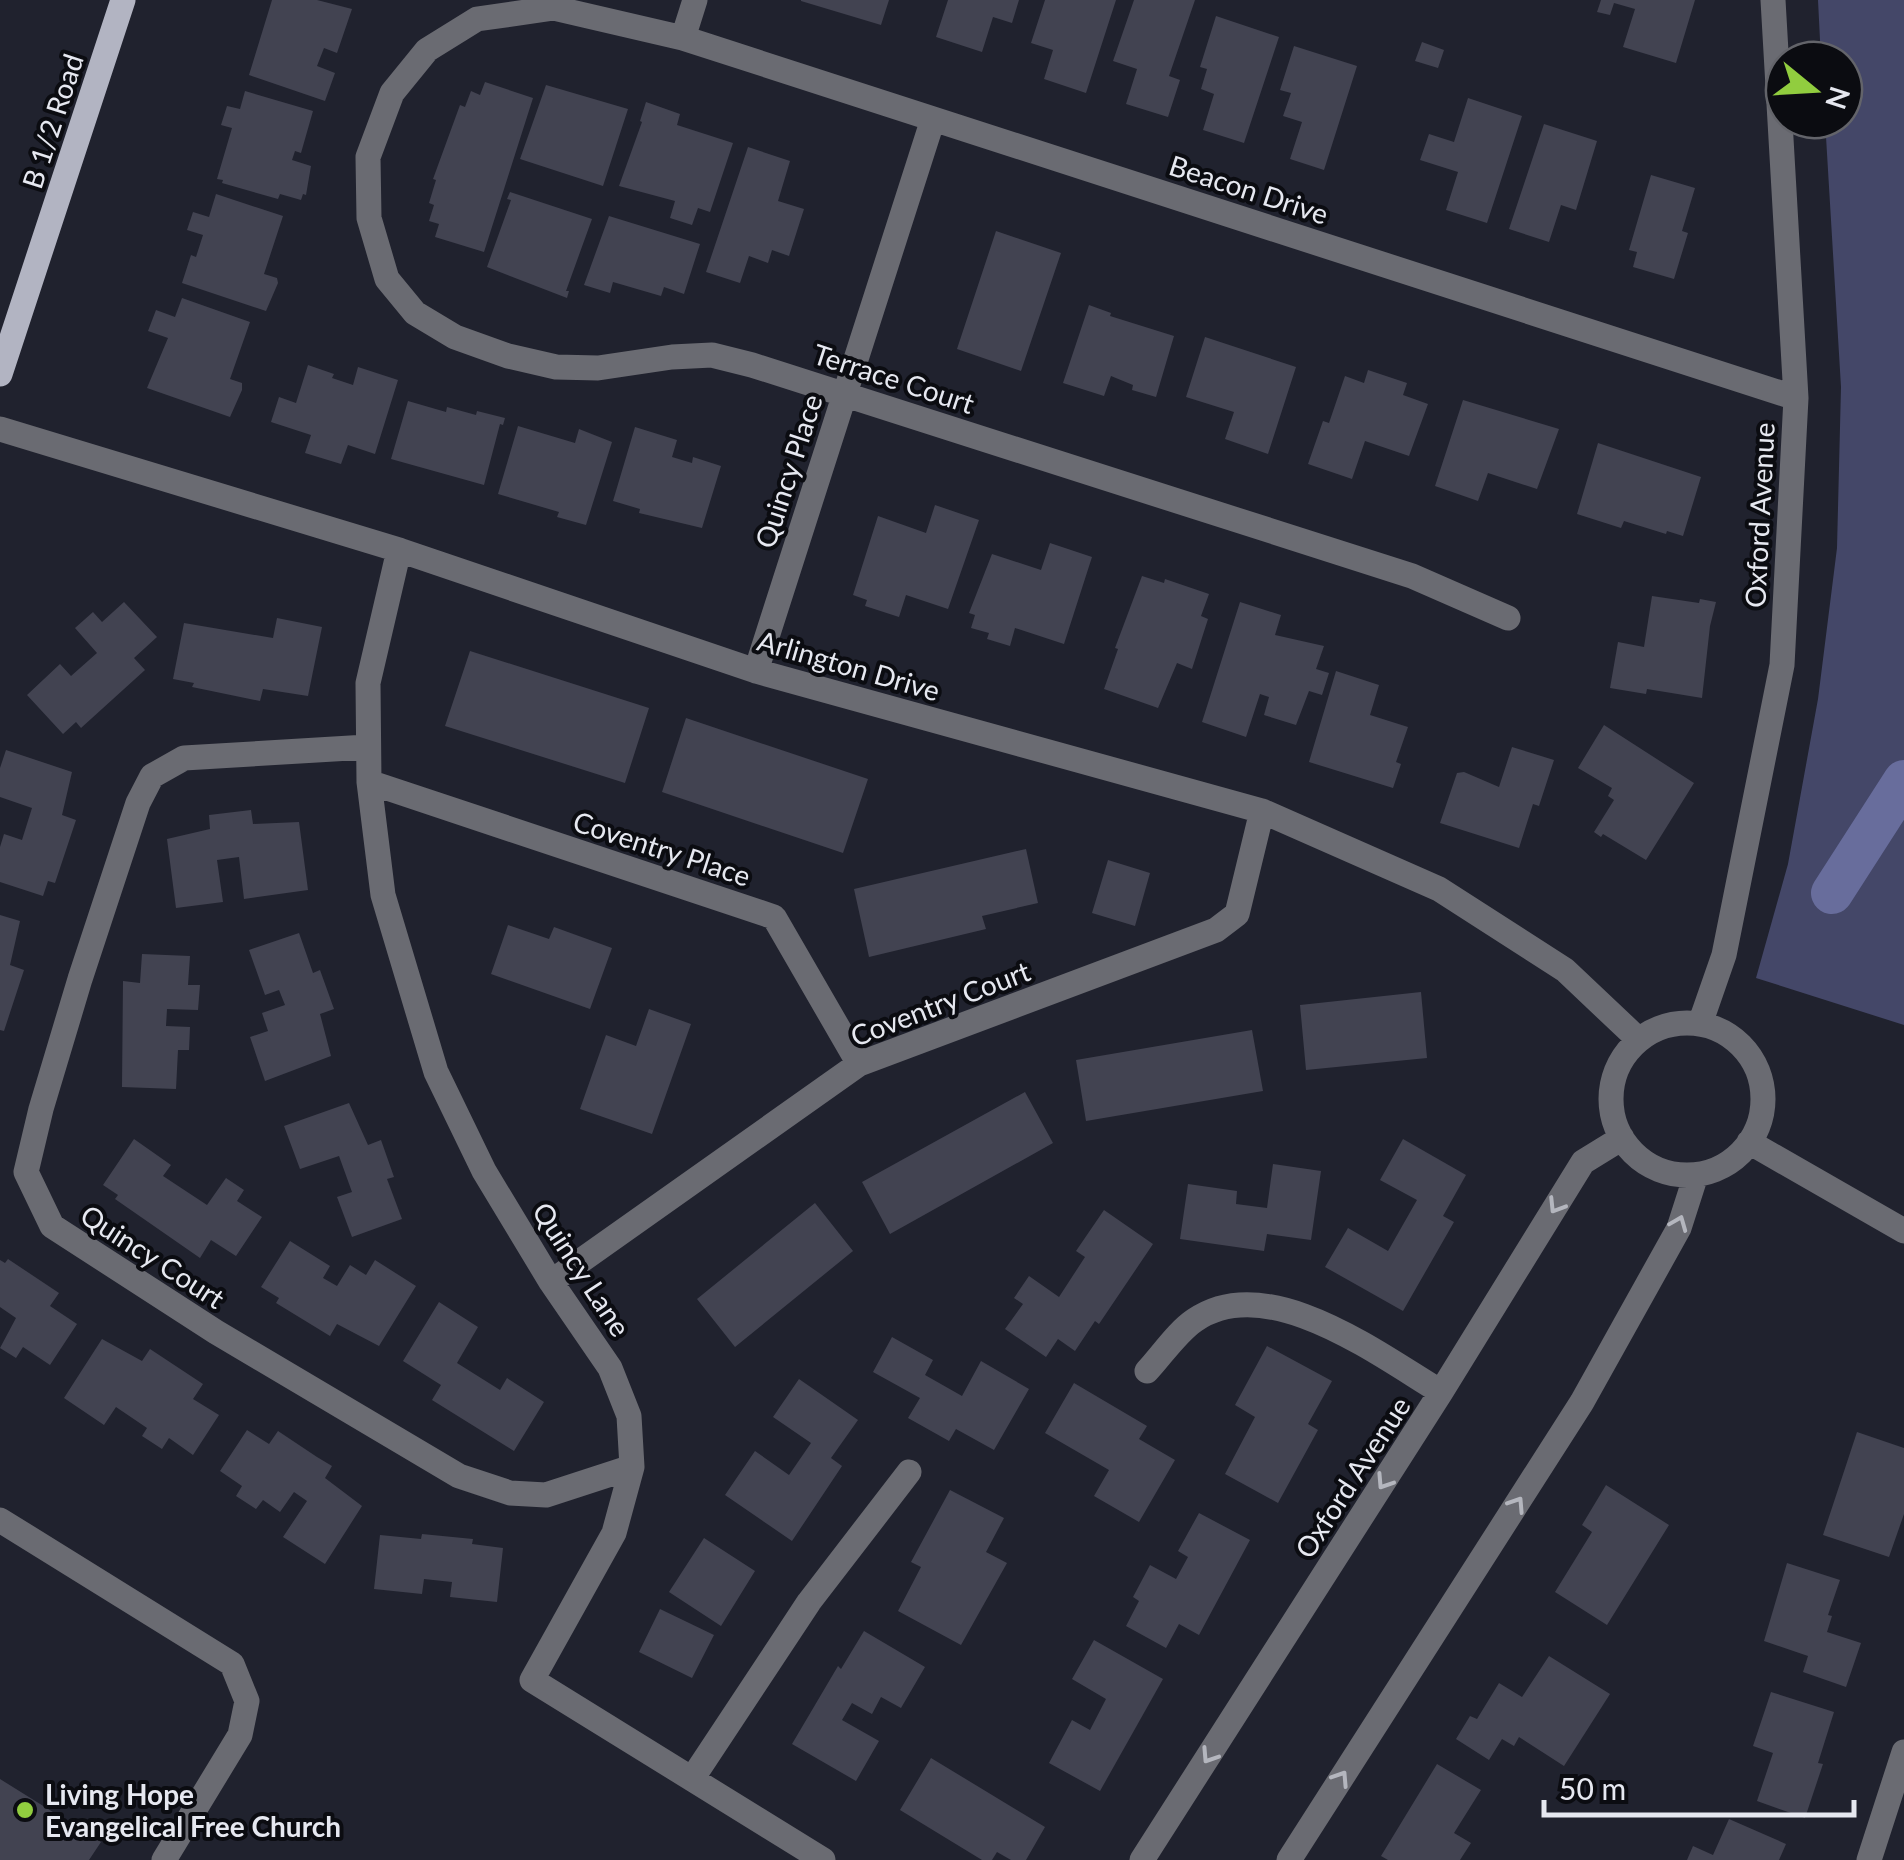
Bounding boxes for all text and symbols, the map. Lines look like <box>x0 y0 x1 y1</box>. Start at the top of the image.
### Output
north arrow <box>1764 40 1864 140</box>
street label: B 1/2 Road <box>14 49 90 193</box>
text: N <box>1819 83 1858 114</box>
street label: Beacon Drive <box>1165 147 1333 231</box>
street label: Terrace Court <box>809 336 979 420</box>
street label: Quincy Place <box>747 390 829 552</box>
street label: Oxford Avenue <box>1737 422 1781 608</box>
street label: Arlington Drive <box>754 623 944 707</box>
street label: Coventry Place <box>569 803 755 893</box>
street label: Coventry Court <box>845 953 1035 1053</box>
one-way arrow <box>1549 1195 1568 1213</box>
street label: Quincy Lane <box>526 1196 638 1342</box>
street label: Quincy Court <box>75 1197 231 1315</box>
one-way arrow <box>1668 1215 1688 1233</box>
street label: Oxford Avenue <box>1287 1390 1417 1564</box>
one-way arrow <box>1377 1471 1396 1489</box>
one-way arrow <box>1505 1497 1524 1515</box>
one-way arrow <box>1202 1745 1221 1763</box>
scale bar <box>1544 1755 1854 1817</box>
text: 50 m <box>1559 1770 1626 1806</box>
one-way arrow <box>1329 1771 1348 1789</box>
place label: Living Hope Evangelical Free Church <box>45 1777 341 1843</box>
marker: Living Hope Evangelical Free Church <box>14 1799 36 1821</box>

